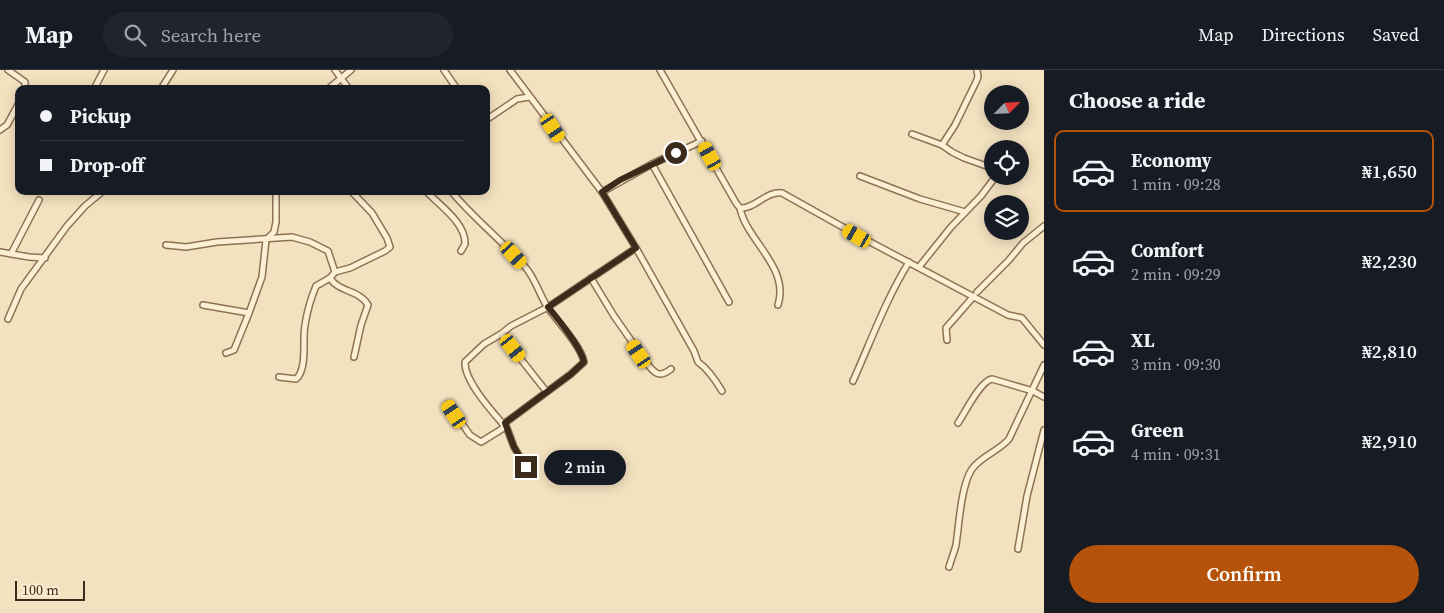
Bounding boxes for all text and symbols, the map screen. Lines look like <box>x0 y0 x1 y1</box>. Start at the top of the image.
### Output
search box <box>103 12 453 57</box>
text: Map <box>25 18 73 51</box>
icon: search <box>121 21 149 49</box>
text: Search here <box>161 22 261 48</box>
text: Map <box>1198 22 1234 47</box>
text: Directions <box>1262 22 1345 47</box>
text: Saved <box>1373 22 1419 47</box>
north arrow <box>984 85 1029 130</box>
map controls <box>984 85 1029 240</box>
text: Choose a ride <box>1069 85 1206 115</box>
text: Pickup <box>70 103 131 129</box>
car <box>538 111 567 145</box>
car <box>696 139 723 173</box>
button: locate <box>984 140 1029 185</box>
route start <box>665 142 687 164</box>
text: Economy <box>1131 147 1212 173</box>
icon: car <box>1071 149 1116 194</box>
text: Drop-off <box>70 152 144 178</box>
text: ₦1,650 <box>1362 158 1417 184</box>
text: 1 min · 09:28 <box>1131 173 1221 195</box>
button: layers <box>984 195 1029 240</box>
car <box>840 222 873 250</box>
text: Comfort <box>1131 237 1204 263</box>
car <box>498 239 529 271</box>
icon: car <box>1071 239 1116 284</box>
text: ₦2,230 <box>1362 248 1417 274</box>
text: 2 min · 09:29 <box>1131 263 1221 285</box>
text: XL <box>1131 327 1154 353</box>
icon: car <box>1071 329 1116 374</box>
car <box>497 332 528 364</box>
car <box>624 337 653 371</box>
text: ₦2,810 <box>1362 338 1417 364</box>
text: 3 min · 09:30 <box>1131 353 1221 375</box>
car <box>439 397 468 431</box>
text: Green <box>1131 417 1184 443</box>
icon: car <box>1071 419 1116 464</box>
text: ₦2,910 <box>1362 428 1417 454</box>
text: 4 min · 09:31 <box>1131 443 1221 465</box>
callout: 2 min <box>544 450 626 484</box>
route end <box>515 456 537 478</box>
text: 2 min <box>564 456 606 478</box>
button: Confirm <box>1069 545 1419 603</box>
scale bar <box>15 578 85 601</box>
text: 100 m <box>22 580 59 600</box>

